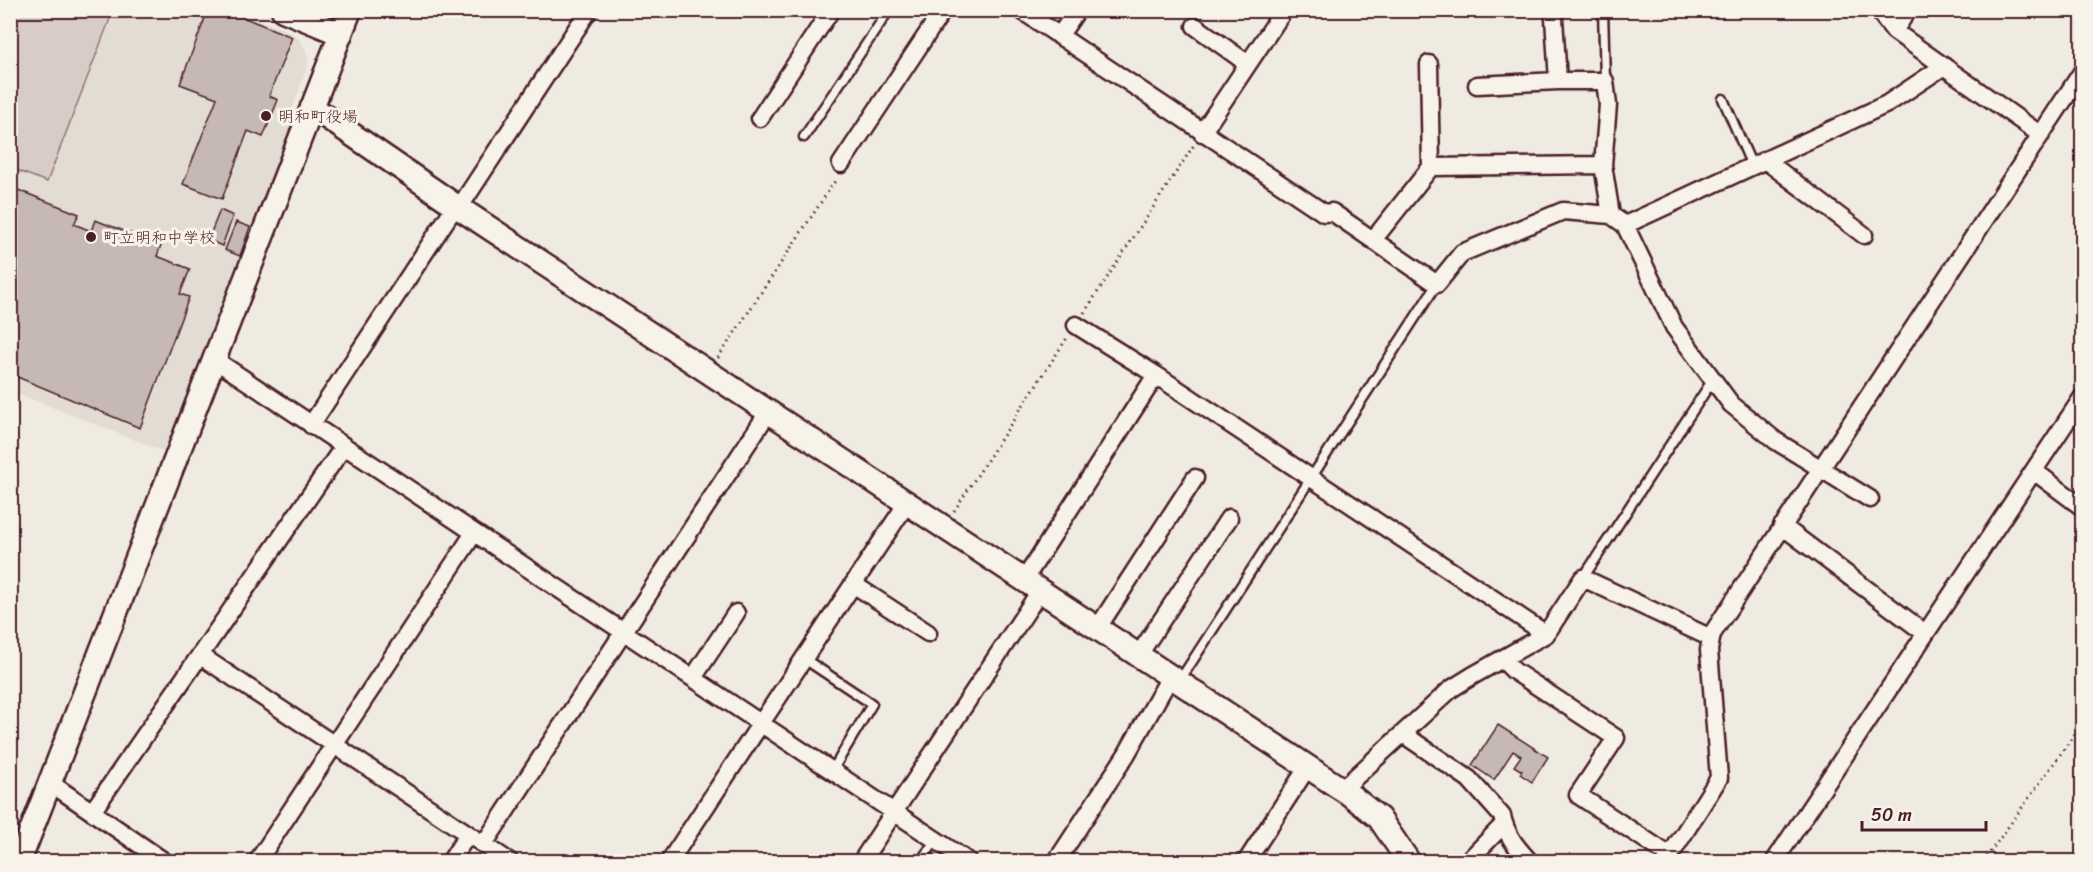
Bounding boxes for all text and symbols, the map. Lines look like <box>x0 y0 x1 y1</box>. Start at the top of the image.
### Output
place label: 明和町役場 <box>278 102 358 131</box>
marker: 明和町役場 <box>259 109 273 123</box>
place label: 町立明和中学校 <box>103 223 215 252</box>
marker: 町立明和中学校 <box>84 230 98 244</box>
scale bar <box>1862 794 1986 832</box>
text: 50 m <box>1871 799 1912 831</box>

